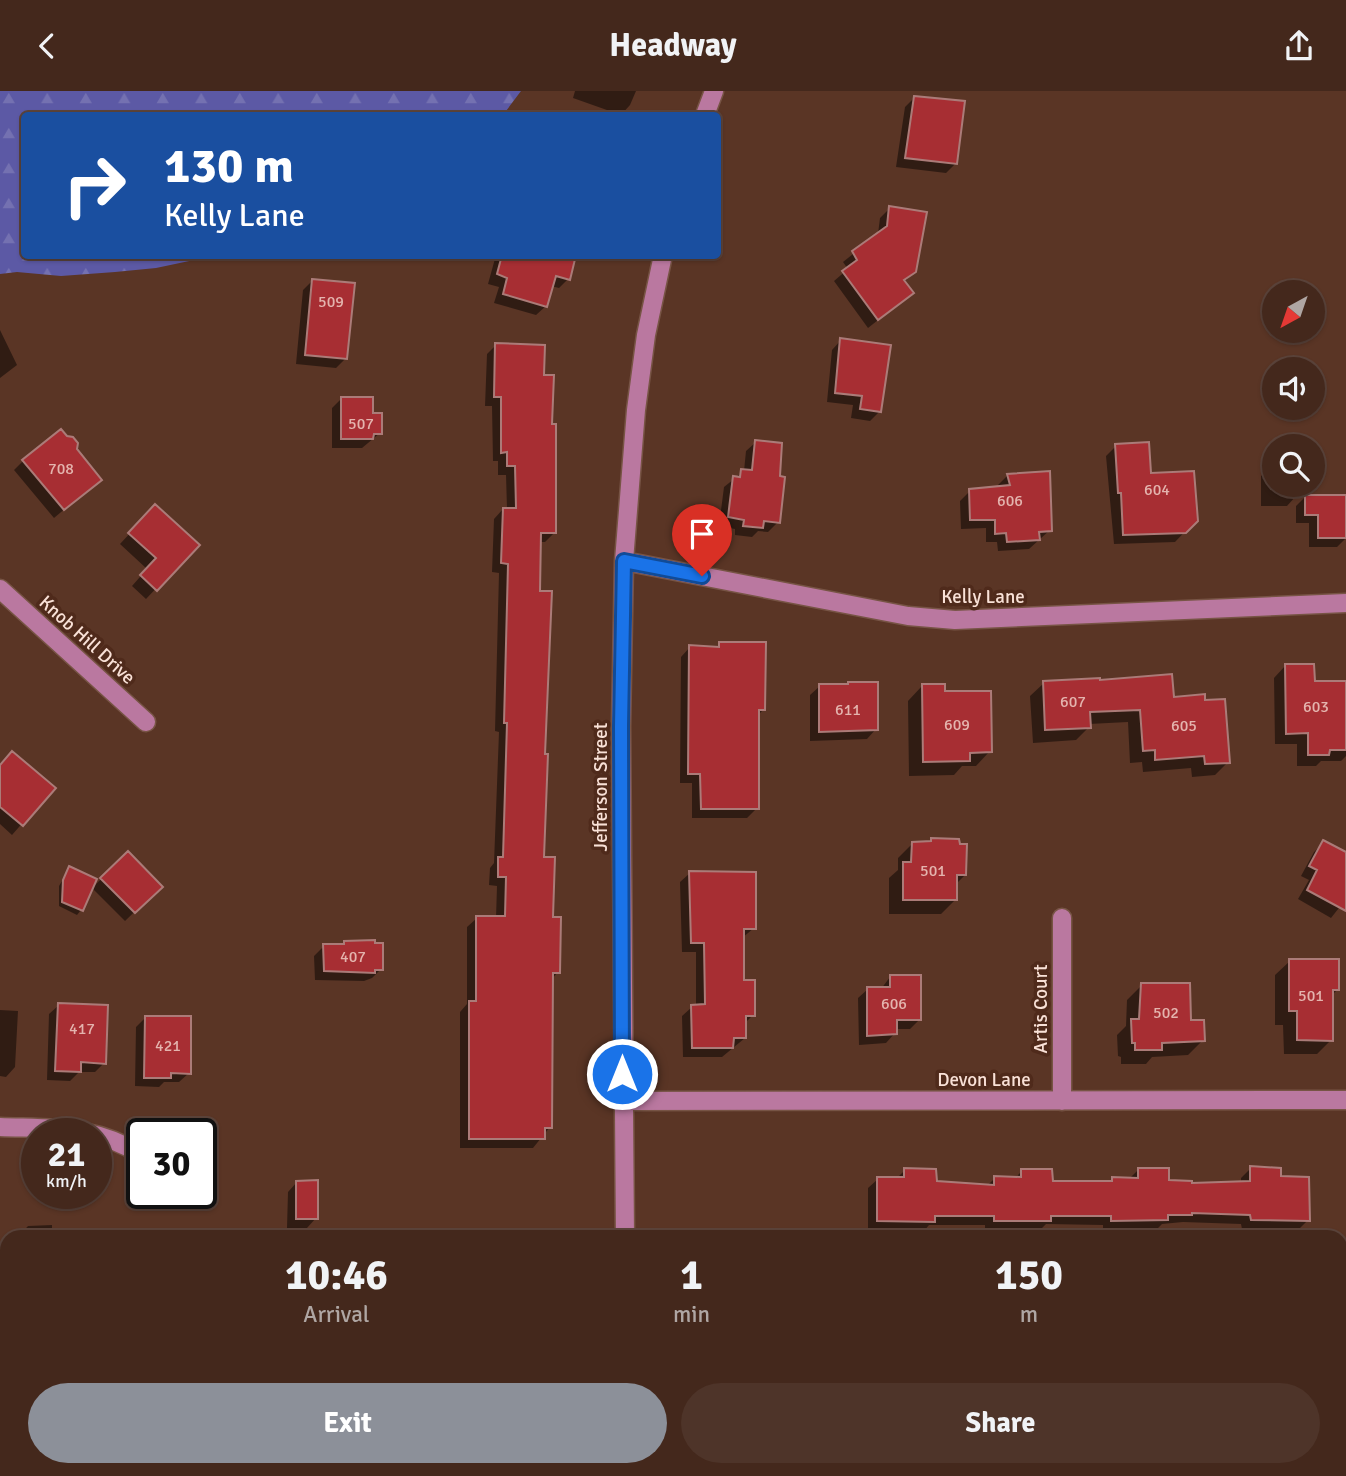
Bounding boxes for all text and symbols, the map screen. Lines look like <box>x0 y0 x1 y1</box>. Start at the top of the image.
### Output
text: Headway <box>609 26 737 65</box>
icon: back <box>28 27 66 65</box>
icon: share <box>1280 27 1318 65</box>
text: 130 m <box>164 136 294 196</box>
icon: right <box>49 140 140 231</box>
text: Kelly Lane <box>164 196 305 235</box>
north arrow <box>1262 280 1325 343</box>
map controls <box>1262 280 1325 497</box>
house number: 509 <box>318 292 344 312</box>
button: sound <box>1262 357 1325 420</box>
house number: 507 <box>348 414 374 434</box>
button: search <box>1262 434 1325 497</box>
house number: 708 <box>48 459 74 479</box>
house number: 604 <box>1144 480 1170 500</box>
house number: 606 <box>997 491 1023 511</box>
pin <box>672 504 732 576</box>
icon: arrive <box>683 515 721 553</box>
street label: Kelly Lane <box>941 585 1025 609</box>
street label: Knob Hill Drive <box>34 590 140 690</box>
house number: 607 <box>1060 692 1086 712</box>
house number: 603 <box>1303 697 1329 717</box>
house number: 611 <box>835 700 861 720</box>
house number: 609 <box>944 715 970 735</box>
house number: 605 <box>1171 716 1197 736</box>
street label: Jefferson Street <box>589 722 613 851</box>
house number: 501 <box>920 861 946 881</box>
house number: 407 <box>340 947 366 967</box>
street label: Artis Court <box>1029 964 1053 1054</box>
house number: 501 <box>1298 986 1324 1006</box>
house number: 606 <box>881 994 907 1014</box>
house number: 502 <box>1153 1003 1179 1023</box>
house number: 417 <box>69 1019 95 1039</box>
house number: 421 <box>155 1036 181 1056</box>
position arrow <box>585 1037 659 1111</box>
street label: Devon Lane <box>937 1068 1031 1092</box>
speed limit sign: 30 <box>126 1118 217 1209</box>
text: 21 <box>48 1133 85 1176</box>
text: km/h <box>46 1170 87 1192</box>
text: 10:46 <box>285 1250 388 1301</box>
text: 1 <box>680 1250 703 1301</box>
text: 150 <box>995 1250 1063 1301</box>
text: Arrival <box>303 1300 370 1329</box>
text: min <box>673 1300 710 1329</box>
text: m <box>1020 1300 1038 1329</box>
button: Exit <box>28 1383 667 1463</box>
button: Share <box>681 1383 1320 1463</box>

